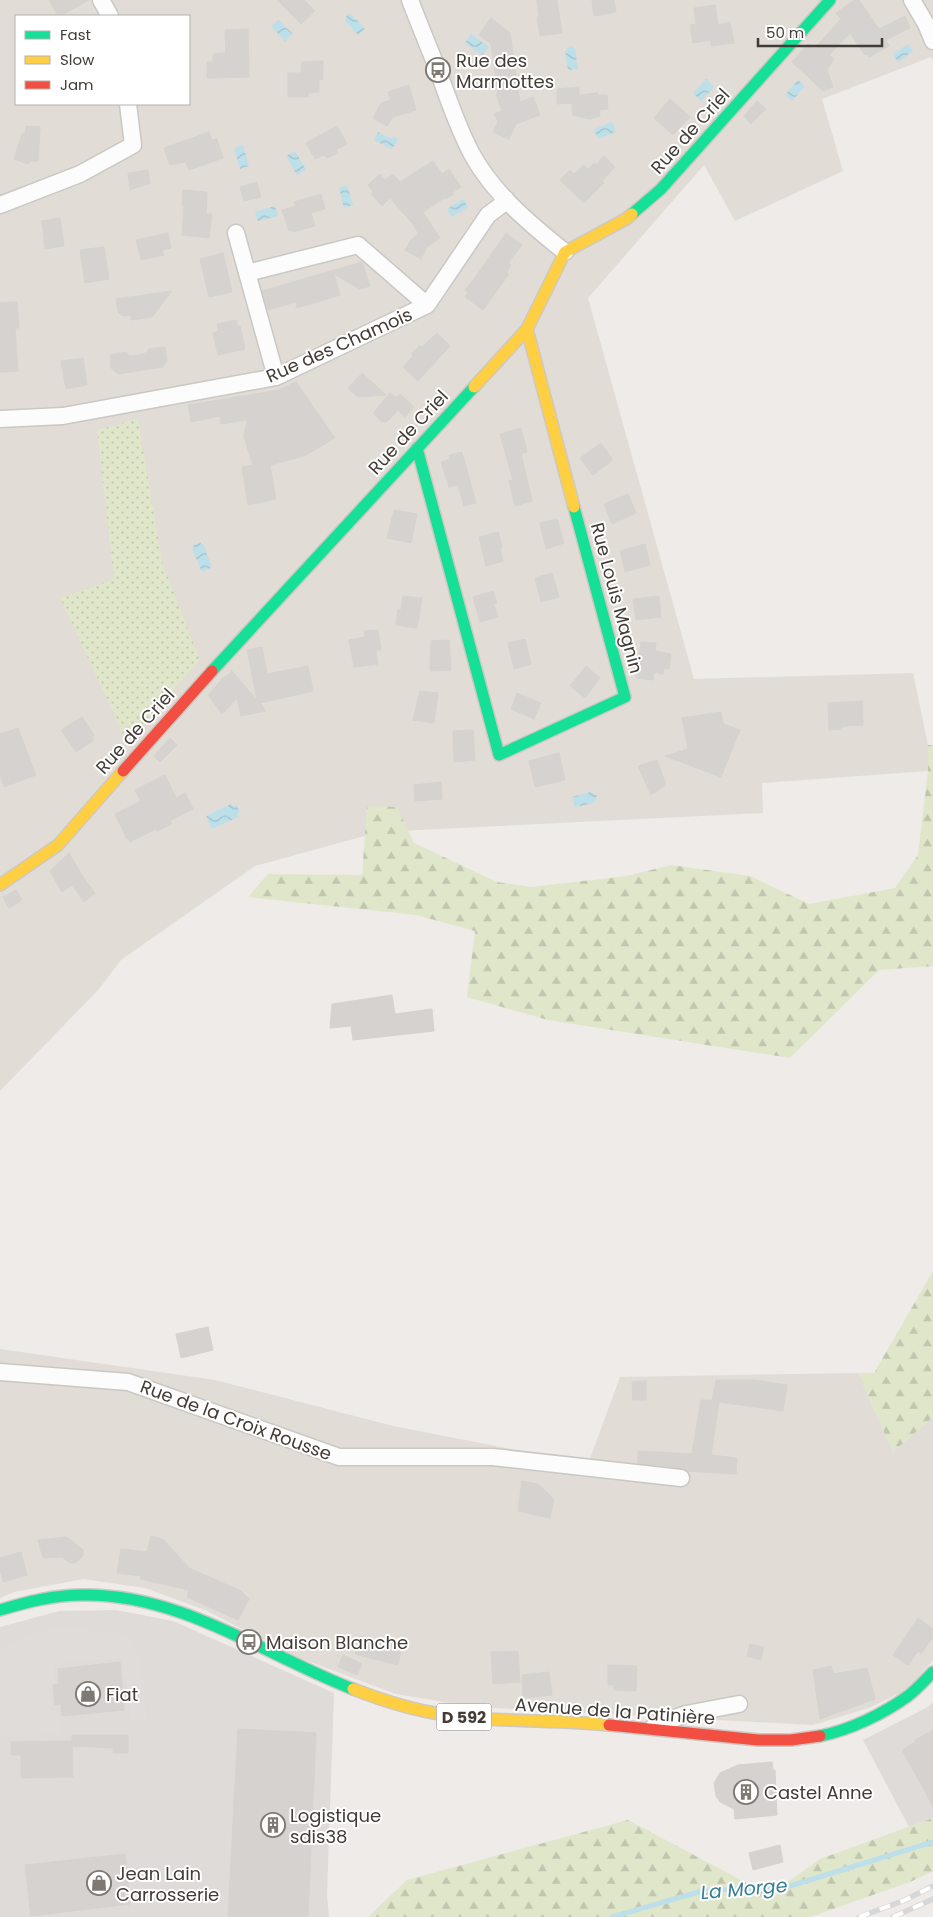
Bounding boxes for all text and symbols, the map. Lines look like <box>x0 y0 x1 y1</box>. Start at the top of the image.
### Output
legend <box>15 15 190 105</box>
scale bar <box>758 15 882 47</box>
text: 50 m <box>766 22 804 43</box>
text: Fast <box>60 24 91 45</box>
place label: Rue des Marmottes <box>456 48 554 94</box>
text: Slow <box>60 49 95 70</box>
bus stop icon: Rue des Marmottes <box>425 57 451 83</box>
text: Jam <box>60 74 94 95</box>
street label: Rue de Criel <box>645 83 735 179</box>
street label: Rue des Chamois <box>262 302 416 388</box>
street label: Rue de Criel <box>362 384 454 480</box>
street label: Rue Louis Magnin <box>585 520 649 676</box>
street label: Rue de Criel <box>90 683 180 779</box>
street label: Rue de la Croix Rousse <box>137 1374 335 1466</box>
bus stop icon: Maison Blanche <box>236 1629 262 1655</box>
place label: Maison Blanche <box>266 1630 408 1655</box>
shop icon: Fiat <box>75 1681 101 1707</box>
place label: Fiat <box>106 1682 138 1707</box>
street label: Avenue de la Patinière <box>514 1692 716 1730</box>
road number: D 592 <box>436 1704 492 1730</box>
building icon: Castel Anne <box>733 1779 759 1805</box>
place label: Castel Anne <box>764 1780 873 1805</box>
place label: Logistique sdis38 <box>290 1803 381 1849</box>
building icon: Logistique sdis38 <box>260 1812 286 1838</box>
place label: Jean Lain Carrosserie <box>116 1861 219 1907</box>
shop icon: Jean Lain Carrosserie <box>86 1870 112 1896</box>
water label: La Morge <box>700 1872 789 1906</box>

